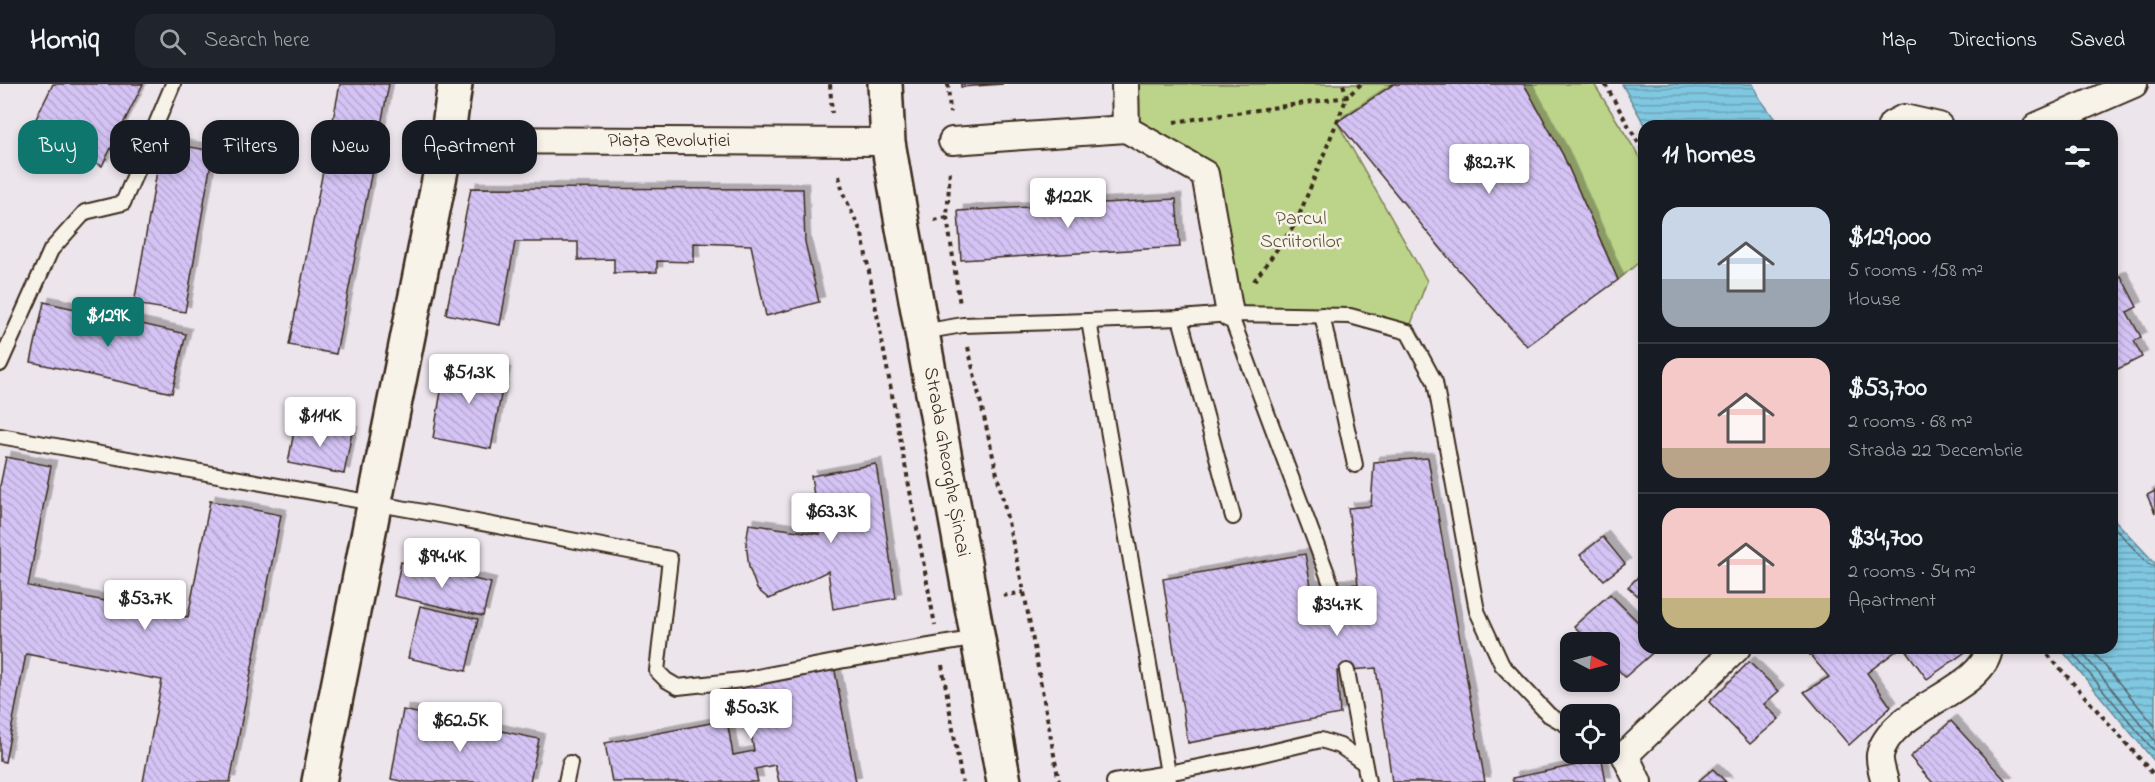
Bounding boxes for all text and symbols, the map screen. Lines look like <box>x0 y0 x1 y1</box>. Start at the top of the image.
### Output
search box <box>135 14 555 68</box>
text: Homiq <box>30 21 99 62</box>
icon: search <box>156 25 189 58</box>
text: Search here <box>204 25 310 57</box>
text: Map <box>1881 26 1917 56</box>
text: Directions <box>1950 26 2037 56</box>
text: Saved <box>2070 26 2125 56</box>
chip: Buy <box>18 120 98 174</box>
chip: Rent <box>110 120 190 174</box>
chip: Filters <box>202 120 299 174</box>
chip: New <box>311 120 390 174</box>
chip: Apartment <box>402 120 537 174</box>
street label: Piața Revoluției <box>608 127 730 156</box>
text: 11 homes <box>1662 137 1756 175</box>
icon: filters <box>2061 140 2094 173</box>
pin: $82.7K <box>1440 144 1538 195</box>
text: $82.7K <box>1463 149 1515 178</box>
pin: $122K <box>1026 178 1110 229</box>
text: $122K <box>1044 183 1092 212</box>
park label: Parcul Scriitorilor <box>1260 205 1343 257</box>
text: $129,000 <box>1848 219 1931 257</box>
icon: home <box>1710 231 1782 303</box>
text: 5 rooms · 158 m² <box>1848 257 1983 286</box>
text: House <box>1848 286 1901 315</box>
pin: $129K <box>66 297 150 348</box>
text: $129K <box>86 302 130 331</box>
pin: $51.3K <box>420 354 518 405</box>
text: $51.3K <box>443 359 495 388</box>
street label: Strada Gheorghe Șincai <box>914 365 977 559</box>
text: $53,700 <box>1848 370 1927 408</box>
icon: home <box>1710 382 1782 454</box>
pin: $114K <box>278 397 362 448</box>
text: $114K <box>299 402 341 431</box>
text: 2 rooms · 68 m² <box>1848 408 1973 437</box>
text: Strada 22 Decembrie <box>1848 437 2023 466</box>
pin: $63.3K <box>782 493 880 544</box>
text: $63.3K <box>805 498 857 527</box>
text: $34,700 <box>1848 520 1923 558</box>
icon: home <box>1710 532 1782 604</box>
pin: $94.4K <box>393 538 491 589</box>
text: $94.4K <box>418 543 466 572</box>
text: 2 rooms · 54 m² <box>1848 558 1976 587</box>
pin: $53.7K <box>96 580 194 631</box>
text: $53.7K <box>118 585 172 614</box>
pin: $34.7K <box>1288 586 1386 637</box>
text: Apartment <box>1848 587 1936 616</box>
text: $34.7K <box>1312 591 1362 620</box>
north arrow <box>1560 632 1620 692</box>
map controls <box>1560 632 1620 764</box>
pin: $50.3K <box>702 689 800 740</box>
text: $50.3K <box>724 694 778 723</box>
pin: $62.5K <box>411 702 509 753</box>
button: locate <box>1560 704 1620 764</box>
text: $62.5K <box>432 707 488 736</box>

